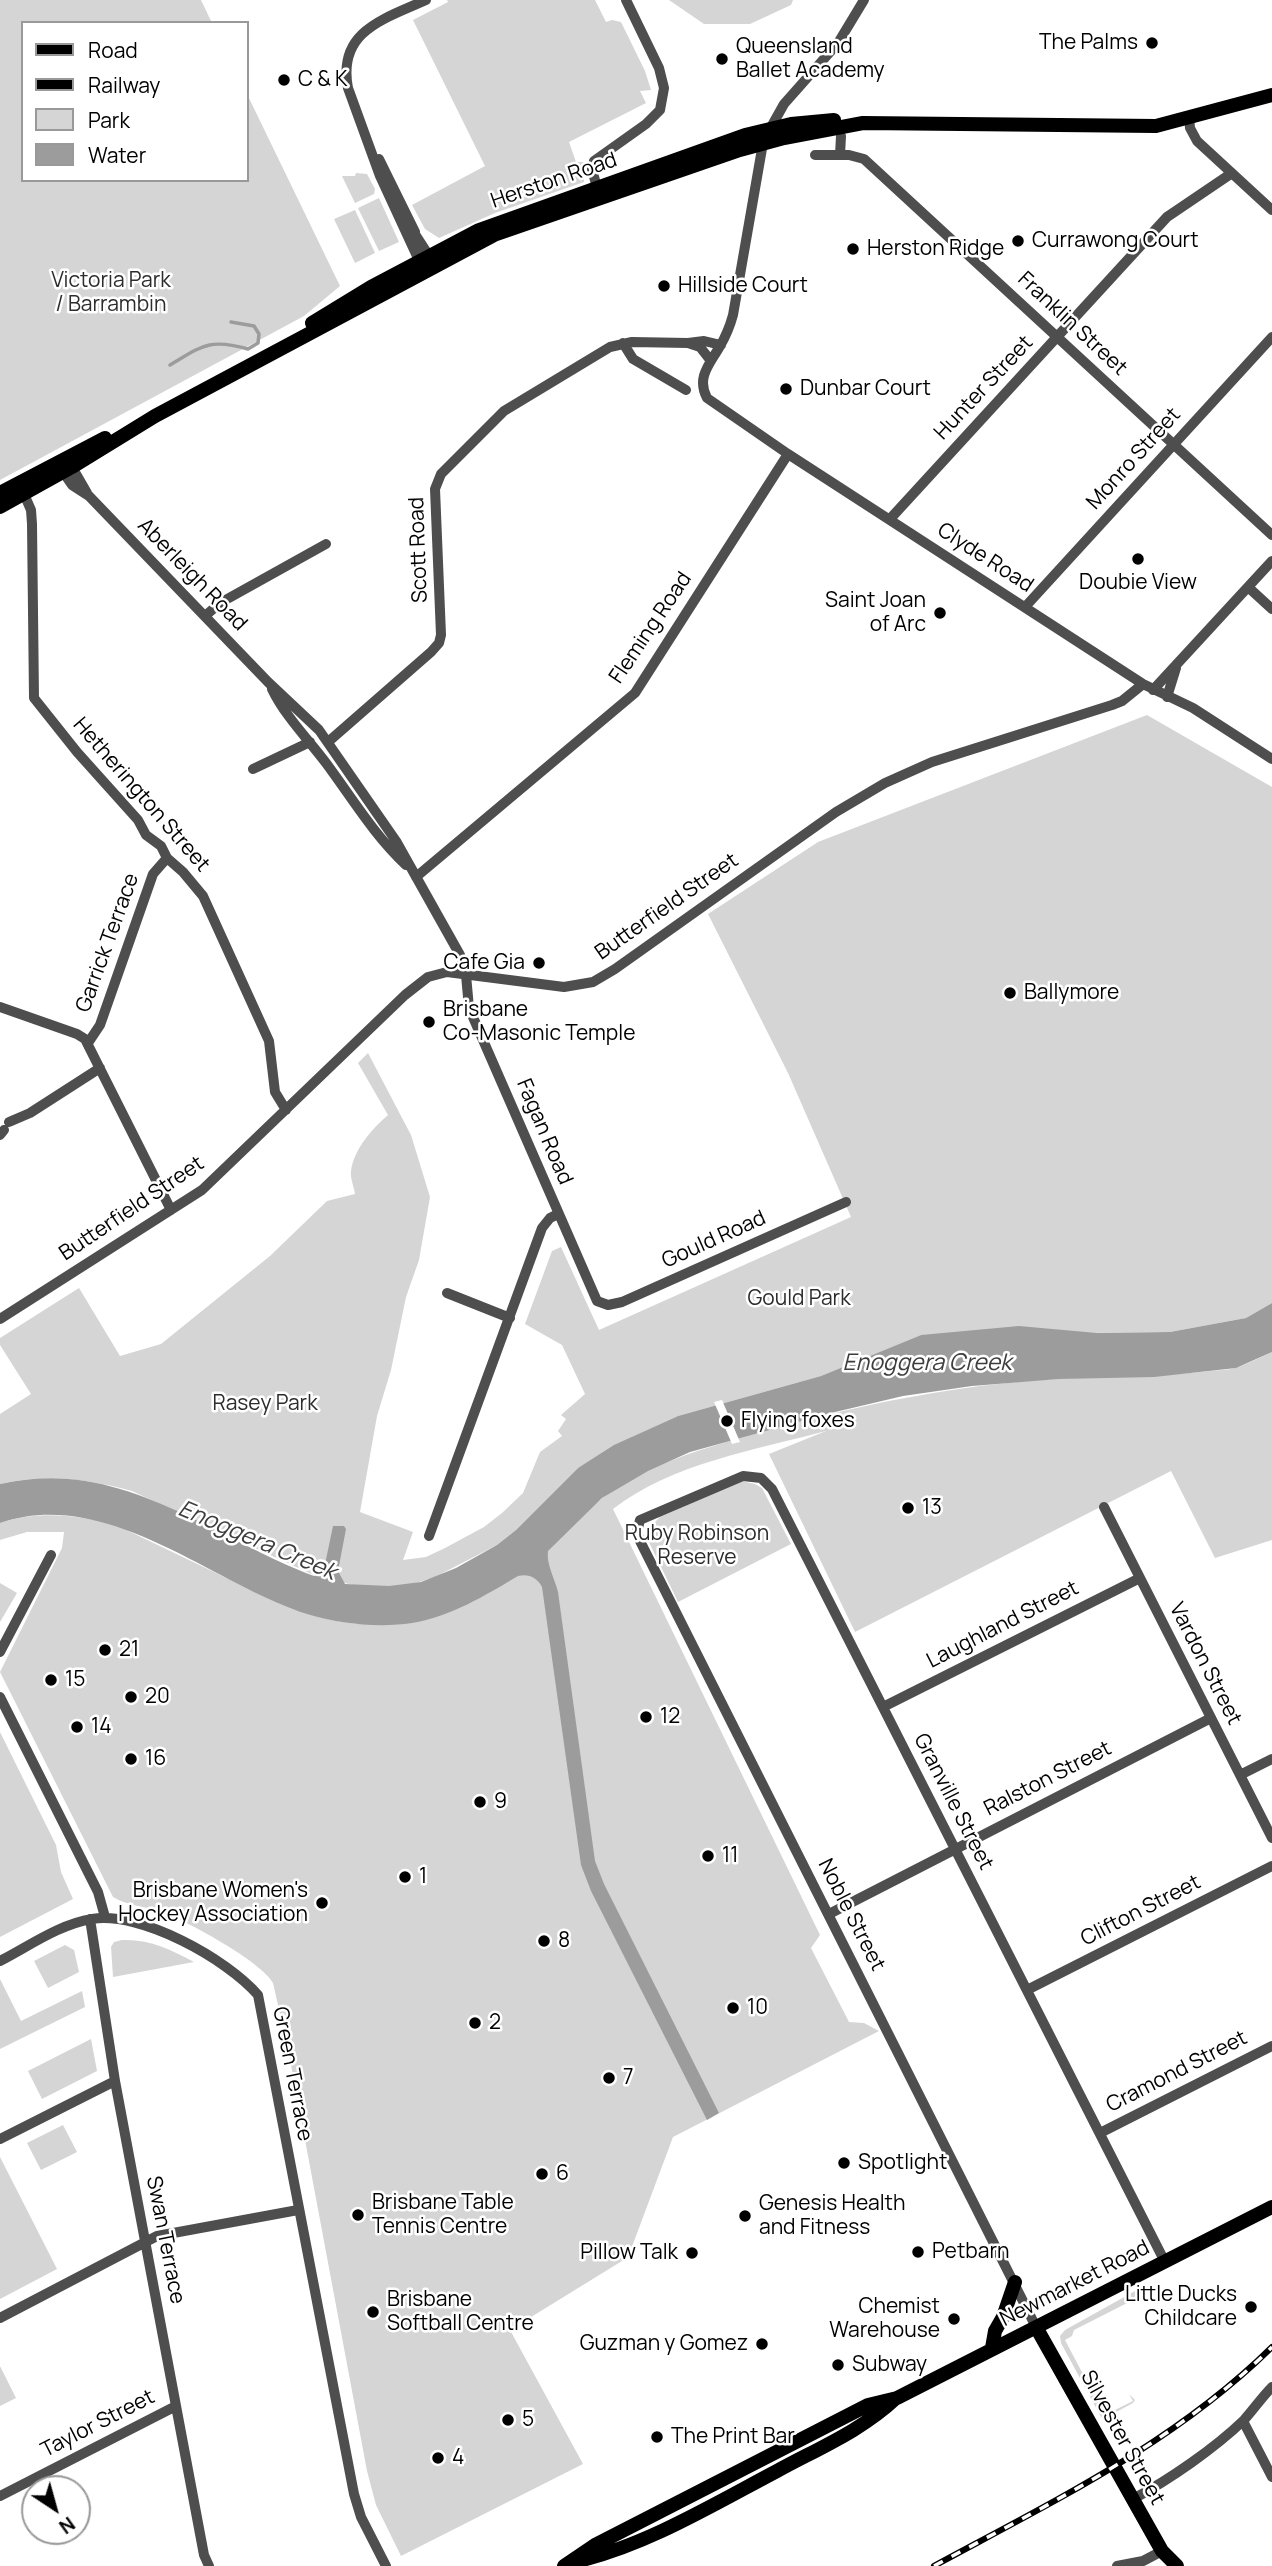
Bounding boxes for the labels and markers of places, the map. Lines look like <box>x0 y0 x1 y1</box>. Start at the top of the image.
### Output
place label: The Palms <box>1039 30 1138 56</box>
place label: Queensland Ballet Academy <box>736 34 885 84</box>
marker: The Palms <box>1144 35 1160 51</box>
marker: Queensland Ballet Academy <box>714 51 730 67</box>
place label: C & K <box>298 67 348 93</box>
marker: C & K <box>276 72 292 88</box>
place label: Currawong Court <box>1032 228 1199 254</box>
marker: Currawong Court <box>1010 233 1026 249</box>
place label: Herston Ridge <box>867 236 1004 262</box>
marker: Herston Ridge <box>845 241 861 257</box>
place label: Hillside Court <box>678 273 808 299</box>
marker: Hillside Court <box>656 278 672 294</box>
place label: Dunbar Court <box>800 376 931 402</box>
marker: Dunbar Court <box>778 381 794 397</box>
marker: Doubie View <box>1130 551 1146 567</box>
place label: Doubie View <box>1079 570 1197 596</box>
place label: Saint Joan of Arc <box>825 588 926 638</box>
marker: Saint Joan of Arc <box>932 605 948 621</box>
place label: Cafe Gia <box>443 950 525 976</box>
marker: Cafe Gia <box>531 955 547 971</box>
place label: Ballymore <box>1024 980 1119 1006</box>
marker: Ballymore <box>1002 985 1018 1001</box>
place label: Brisbane Co-Masonic Temple <box>443 997 635 1047</box>
marker: Brisbane Co-Masonic Temple <box>421 1014 437 1030</box>
place label: Flying foxes <box>741 1408 855 1434</box>
marker: Flying foxes <box>719 1413 735 1429</box>
place label: 13 <box>922 1495 942 1521</box>
marker: 13 <box>900 1500 916 1516</box>
place label: 21 <box>119 1637 139 1663</box>
marker: 21 <box>97 1642 113 1658</box>
place label: 15 <box>65 1667 85 1693</box>
marker: 15 <box>43 1672 59 1688</box>
place label: 20 <box>145 1684 170 1710</box>
marker: 20 <box>123 1689 139 1705</box>
place label: 12 <box>660 1704 680 1730</box>
marker: 12 <box>638 1709 654 1725</box>
place label: 14 <box>91 1714 112 1740</box>
marker: 14 <box>69 1719 85 1735</box>
place label: 16 <box>145 1746 166 1772</box>
marker: 16 <box>123 1751 139 1767</box>
place label: 9 <box>494 1789 507 1815</box>
marker: 9 <box>472 1794 488 1810</box>
place label: 11 <box>722 1843 738 1869</box>
marker: 11 <box>700 1848 716 1864</box>
place label: 1 <box>419 1864 427 1890</box>
marker: 1 <box>397 1869 413 1885</box>
place label: Brisbane Women's Hockey Association <box>118 1878 308 1928</box>
marker: Brisbane Women's Hockey Association <box>314 1895 330 1911</box>
place label: 8 <box>558 1928 570 1954</box>
marker: 8 <box>536 1933 552 1949</box>
place label: 10 <box>747 1995 768 2021</box>
marker: 10 <box>725 2000 741 2016</box>
place label: 2 <box>489 2010 501 2036</box>
marker: 2 <box>467 2015 483 2031</box>
place label: 7 <box>623 2065 634 2091</box>
marker: 7 <box>601 2070 617 2086</box>
place label: Spotlight <box>858 2150 947 2176</box>
marker: Spotlight <box>836 2155 852 2171</box>
place label: 6 <box>556 2161 569 2187</box>
marker: 6 <box>534 2166 550 2182</box>
place label: Brisbane Table Tennis Centre <box>372 2190 514 2240</box>
place label: Genesis Health and Fitness <box>759 2191 905 2241</box>
marker: Brisbane Table Tennis Centre <box>350 2207 366 2223</box>
marker: Genesis Health and Fitness <box>737 2208 753 2224</box>
place label: Petbarn <box>932 2239 1009 2265</box>
place label: Pillow Talk <box>580 2240 678 2266</box>
marker: Petbarn <box>910 2244 926 2260</box>
marker: Pillow Talk <box>684 2245 700 2261</box>
place label: Little Ducks Childcare <box>1125 2282 1237 2332</box>
place label: Brisbane Softball Centre <box>387 2287 534 2337</box>
place label: Chemist Warehouse <box>829 2294 940 2344</box>
marker: Little Ducks Childcare <box>1243 2299 1259 2315</box>
marker: Brisbane Softball Centre <box>365 2304 381 2320</box>
marker: Chemist Warehouse <box>946 2311 962 2327</box>
place label: Guzman y Gomez <box>580 2331 748 2357</box>
marker: Guzman y Gomez <box>754 2336 770 2352</box>
place label: Subway <box>852 2352 927 2378</box>
marker: Subway <box>830 2357 846 2373</box>
place label: 5 <box>522 2407 534 2433</box>
marker: 5 <box>500 2412 516 2428</box>
place label: The Print Bar <box>671 2424 795 2450</box>
marker: The Print Bar <box>649 2429 665 2445</box>
place label: 4 <box>452 2445 464 2471</box>
marker: 4 <box>430 2450 446 2466</box>

